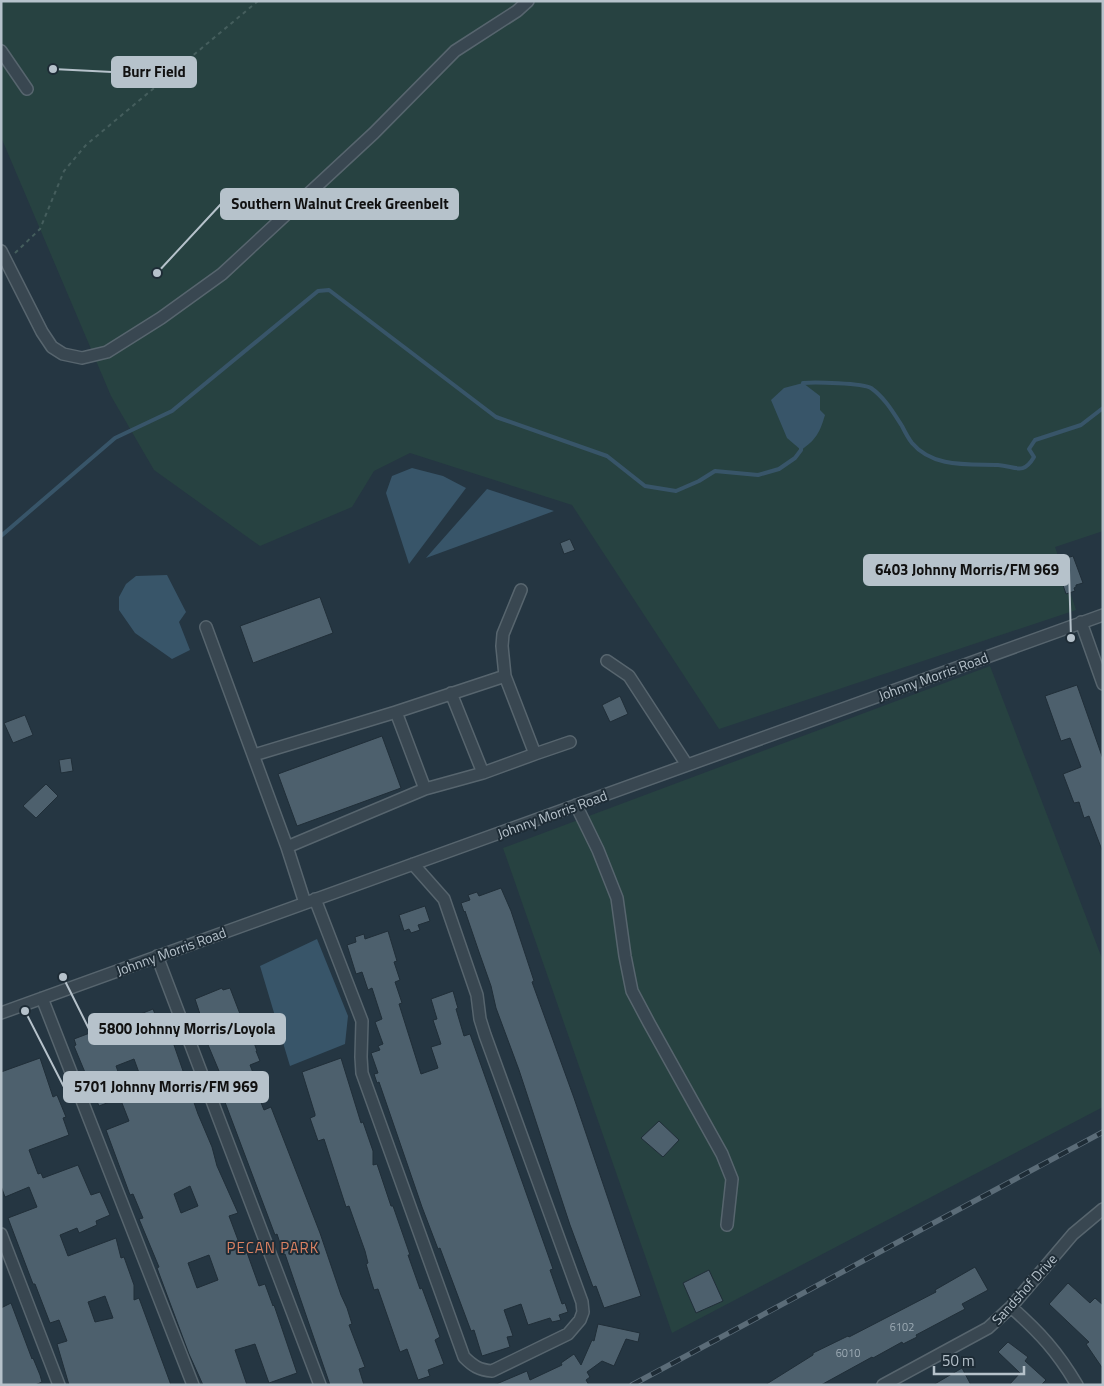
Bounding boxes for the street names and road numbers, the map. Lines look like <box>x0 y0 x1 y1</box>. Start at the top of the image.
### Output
street label: Johnny Morris Road <box>875 646 991 706</box>
street label: Johnny Morris Road <box>494 784 610 844</box>
street label: Johnny Morris Road <box>113 921 229 981</box>
street label: Sandshof Drive <box>986 1249 1062 1329</box>

